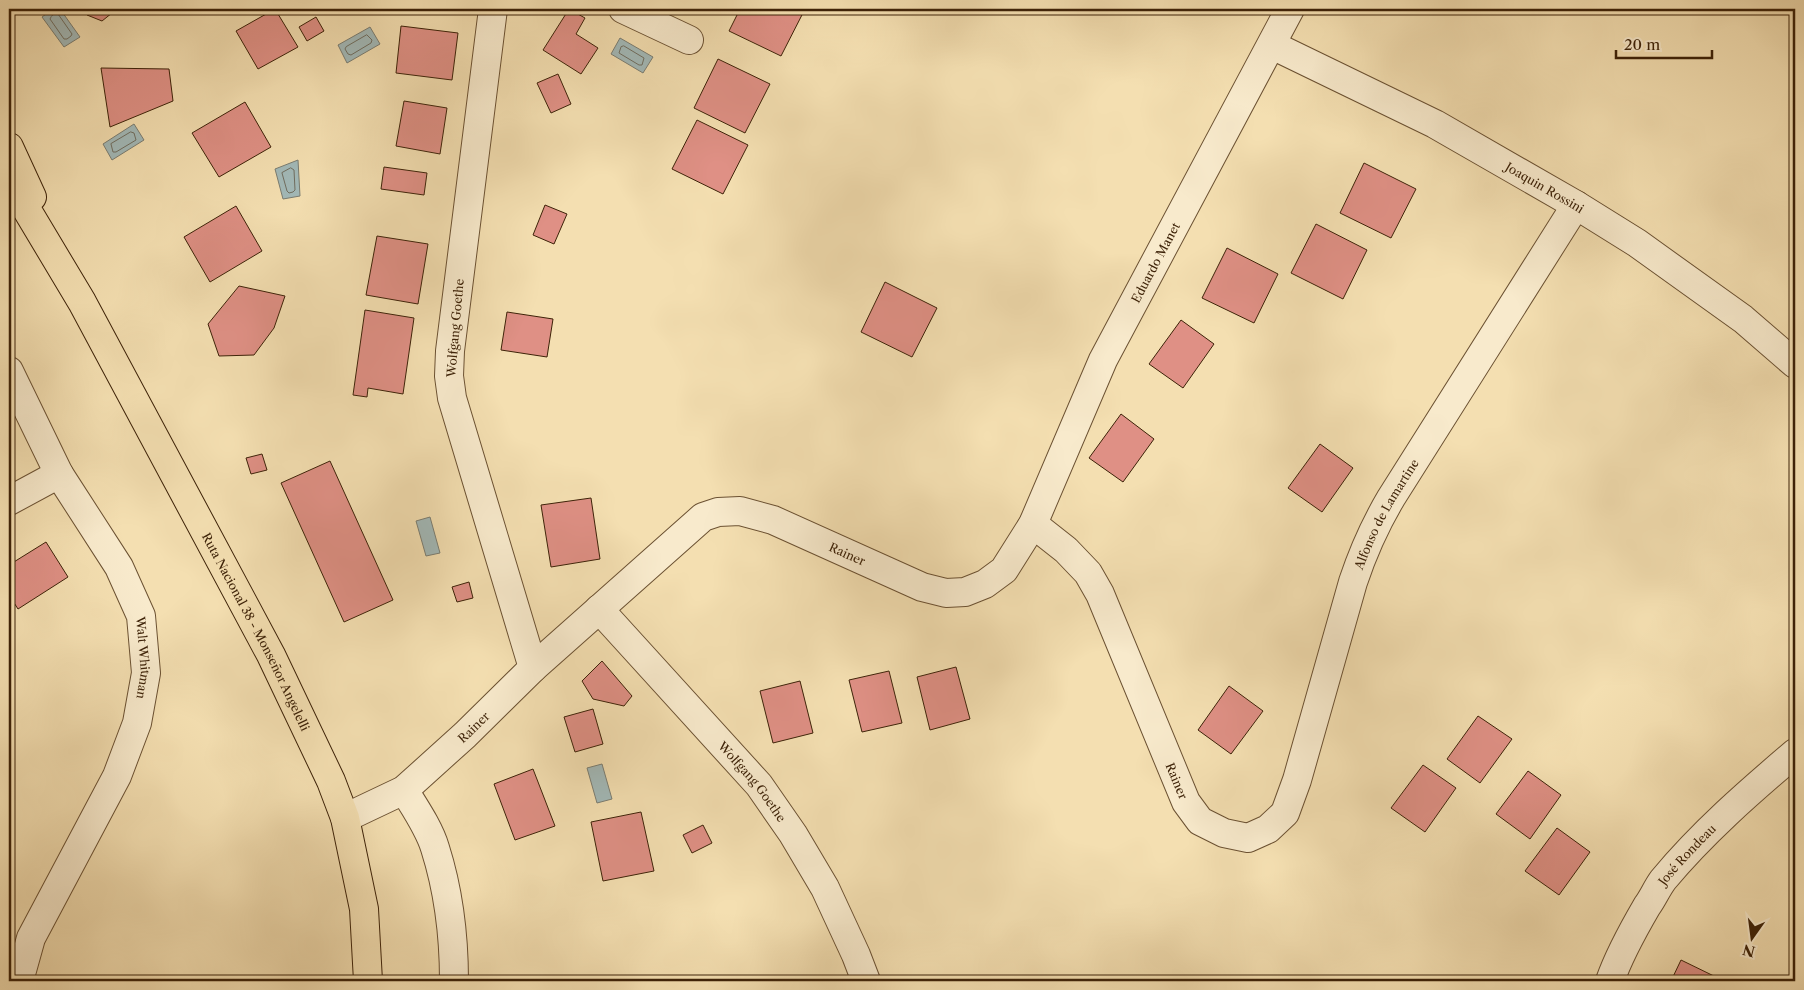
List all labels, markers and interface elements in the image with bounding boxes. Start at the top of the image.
scale bar [1616,28,1713,60]
text: 20 m [1624,35,1660,54]
street label: Joaquin Rossini [1501,158,1587,216]
street label: Eduardo Manet [1128,219,1183,305]
street label: Wolfgang Goethe [443,278,467,379]
street label: Alfonso de Lamartine [1350,456,1422,572]
street label: Ruta Nacional 38 - Monseñor Angelelli [199,530,314,733]
street label: Rainer [827,539,868,568]
street label: Walt Whitman [133,615,154,701]
street label: Rainer [454,708,492,746]
street label: Wolfgang Goethe [715,737,790,825]
street label: Rainer [1163,760,1191,801]
street label: José Rondeau [1653,820,1719,889]
north arrow [1726,912,1776,962]
text: N [1741,940,1757,961]

